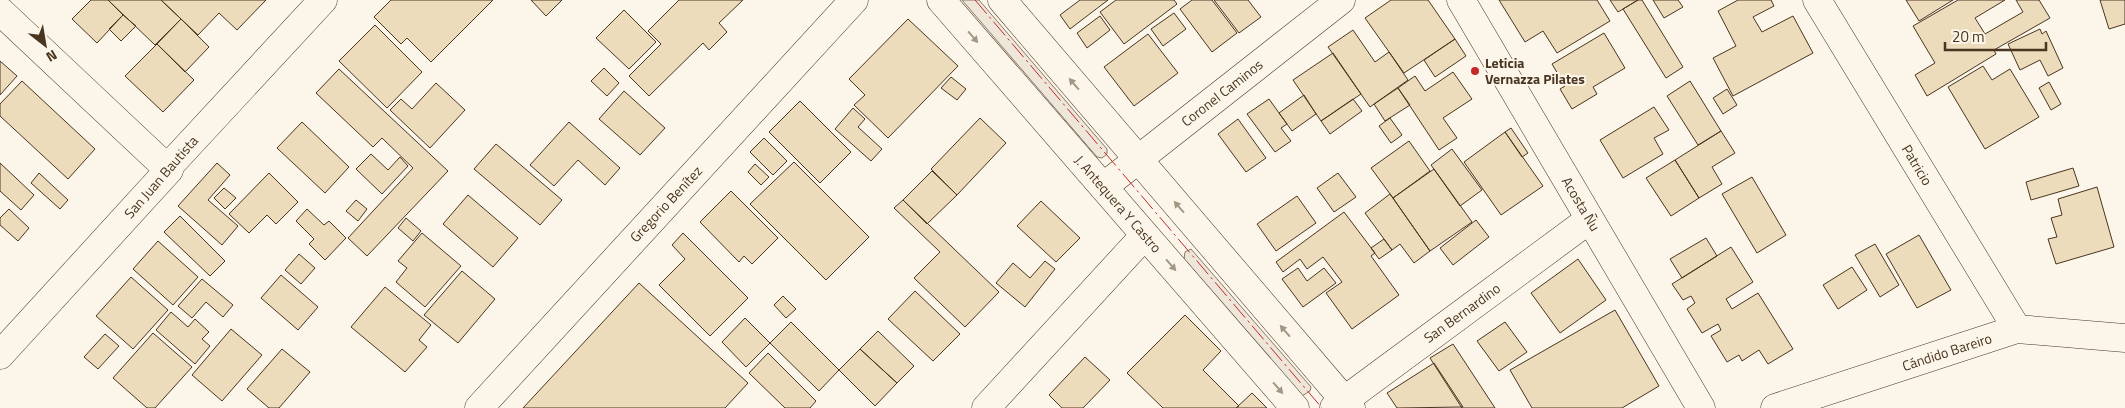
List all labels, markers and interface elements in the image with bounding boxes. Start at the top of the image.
north arrow [20,20,70,70]
scale bar [1945,20,2046,52]
text: 20 m [1952,25,1985,48]
one-way arrow [967,30,979,42]
text: N [42,45,62,68]
place label: Leticia Vernazza Pilates [1485,52,1585,89]
street label: Coronel Caminos [1176,54,1267,131]
marker: Leticia Vernazza Pilates [1469,65,1481,77]
one-way arrow [1068,78,1079,91]
street label: San Juan Bautista [119,131,203,223]
street label: Patricio [1897,140,1938,189]
street label: J. Antequera Y Castro [1070,150,1167,257]
street label: Gregorio Benítez [625,161,707,247]
street label: Acosta Ñu [1557,173,1606,235]
one-way arrow [1174,201,1185,214]
one-way arrow [1166,259,1177,272]
street label: San Bernardino [1419,278,1504,348]
one-way arrow [1280,325,1291,337]
street label: Cándido Bareiro [1899,327,1994,376]
one-way arrow [1272,382,1283,395]

